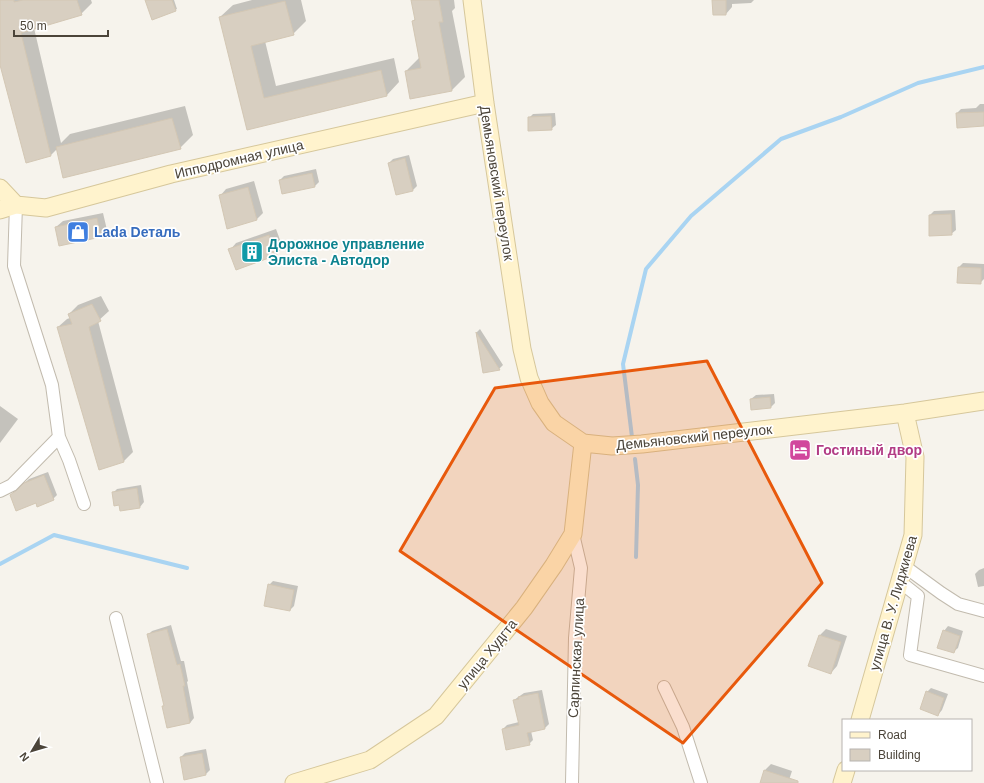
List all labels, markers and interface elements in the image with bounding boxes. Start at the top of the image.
scale bar [14,12,108,38]
text: 50 m [20,19,47,33]
street label: Демьяновский переулок [477,104,517,263]
street label: Ипподромная улица [173,136,305,182]
shop icon: Lada Dеталь [65,219,91,245]
place label: Lada Dеталь [94,224,181,240]
place label: Дорожное управление Элиста - Автодор [268,236,425,268]
building icon: Дорожное управление Элиста - Автодор [239,239,265,265]
street label: Демьяновский переулок [615,421,774,453]
hotel icon: Гостиный двор [787,437,813,463]
place label: Гостиный двор [816,442,922,458]
street label: улица В. У. Лиджиева [866,534,920,672]
street label: Сарпинская улица [565,597,587,718]
street label: улица Худгта [454,616,520,692]
legend [842,719,972,771]
text: Road [878,728,907,742]
north arrow [12,731,52,771]
text: Building [878,748,921,762]
text: N [17,750,31,764]

